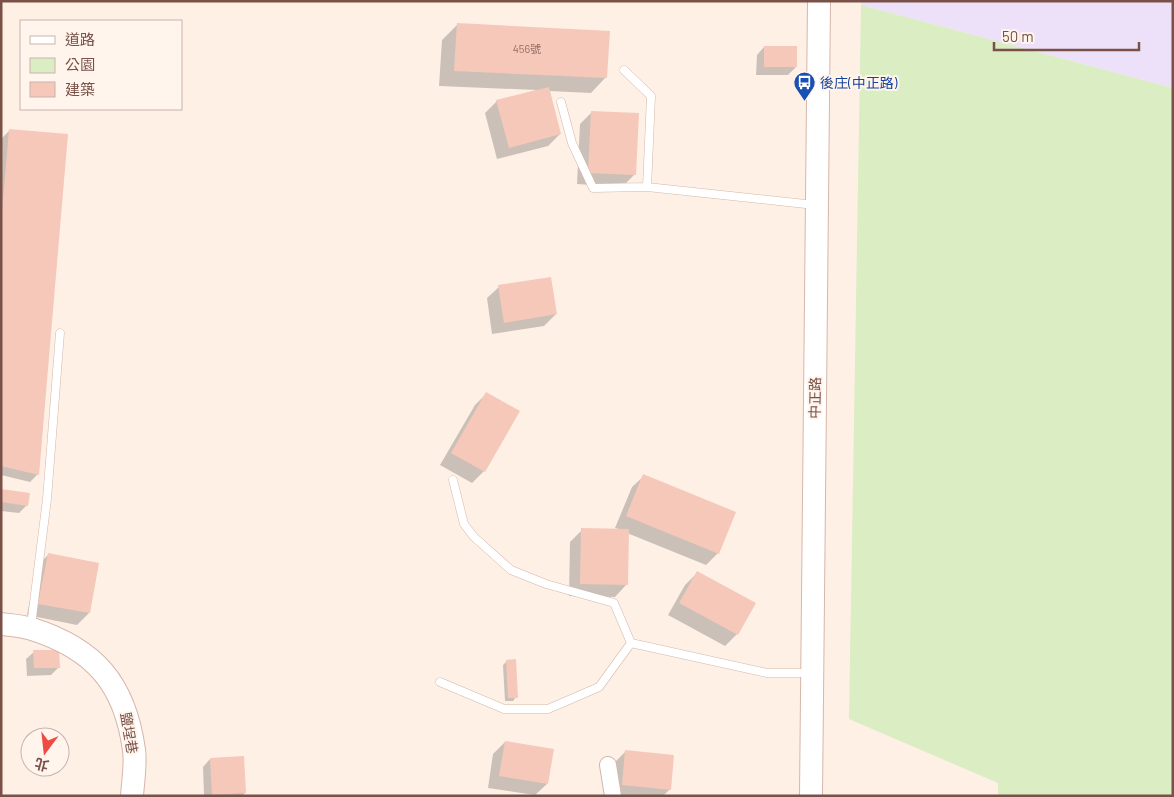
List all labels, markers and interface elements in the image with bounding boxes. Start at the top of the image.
legend [20,20,182,110]
scale bar [994,20,1139,52]
text: 50 m [1002,27,1034,45]
text: 道路 [65,30,95,48]
house number: 456號 [513,42,541,55]
text: 公園 [65,55,95,73]
bus stop icon: 後庄(中正路) [792,71,816,102]
place label: 後庄(中正路) [820,74,898,91]
text: 建築 [65,80,95,98]
street label: 中正路 [806,377,823,419]
street label: 鹽埕巷 [117,711,142,755]
north arrow [20,727,70,777]
text: 北 [33,755,50,775]

